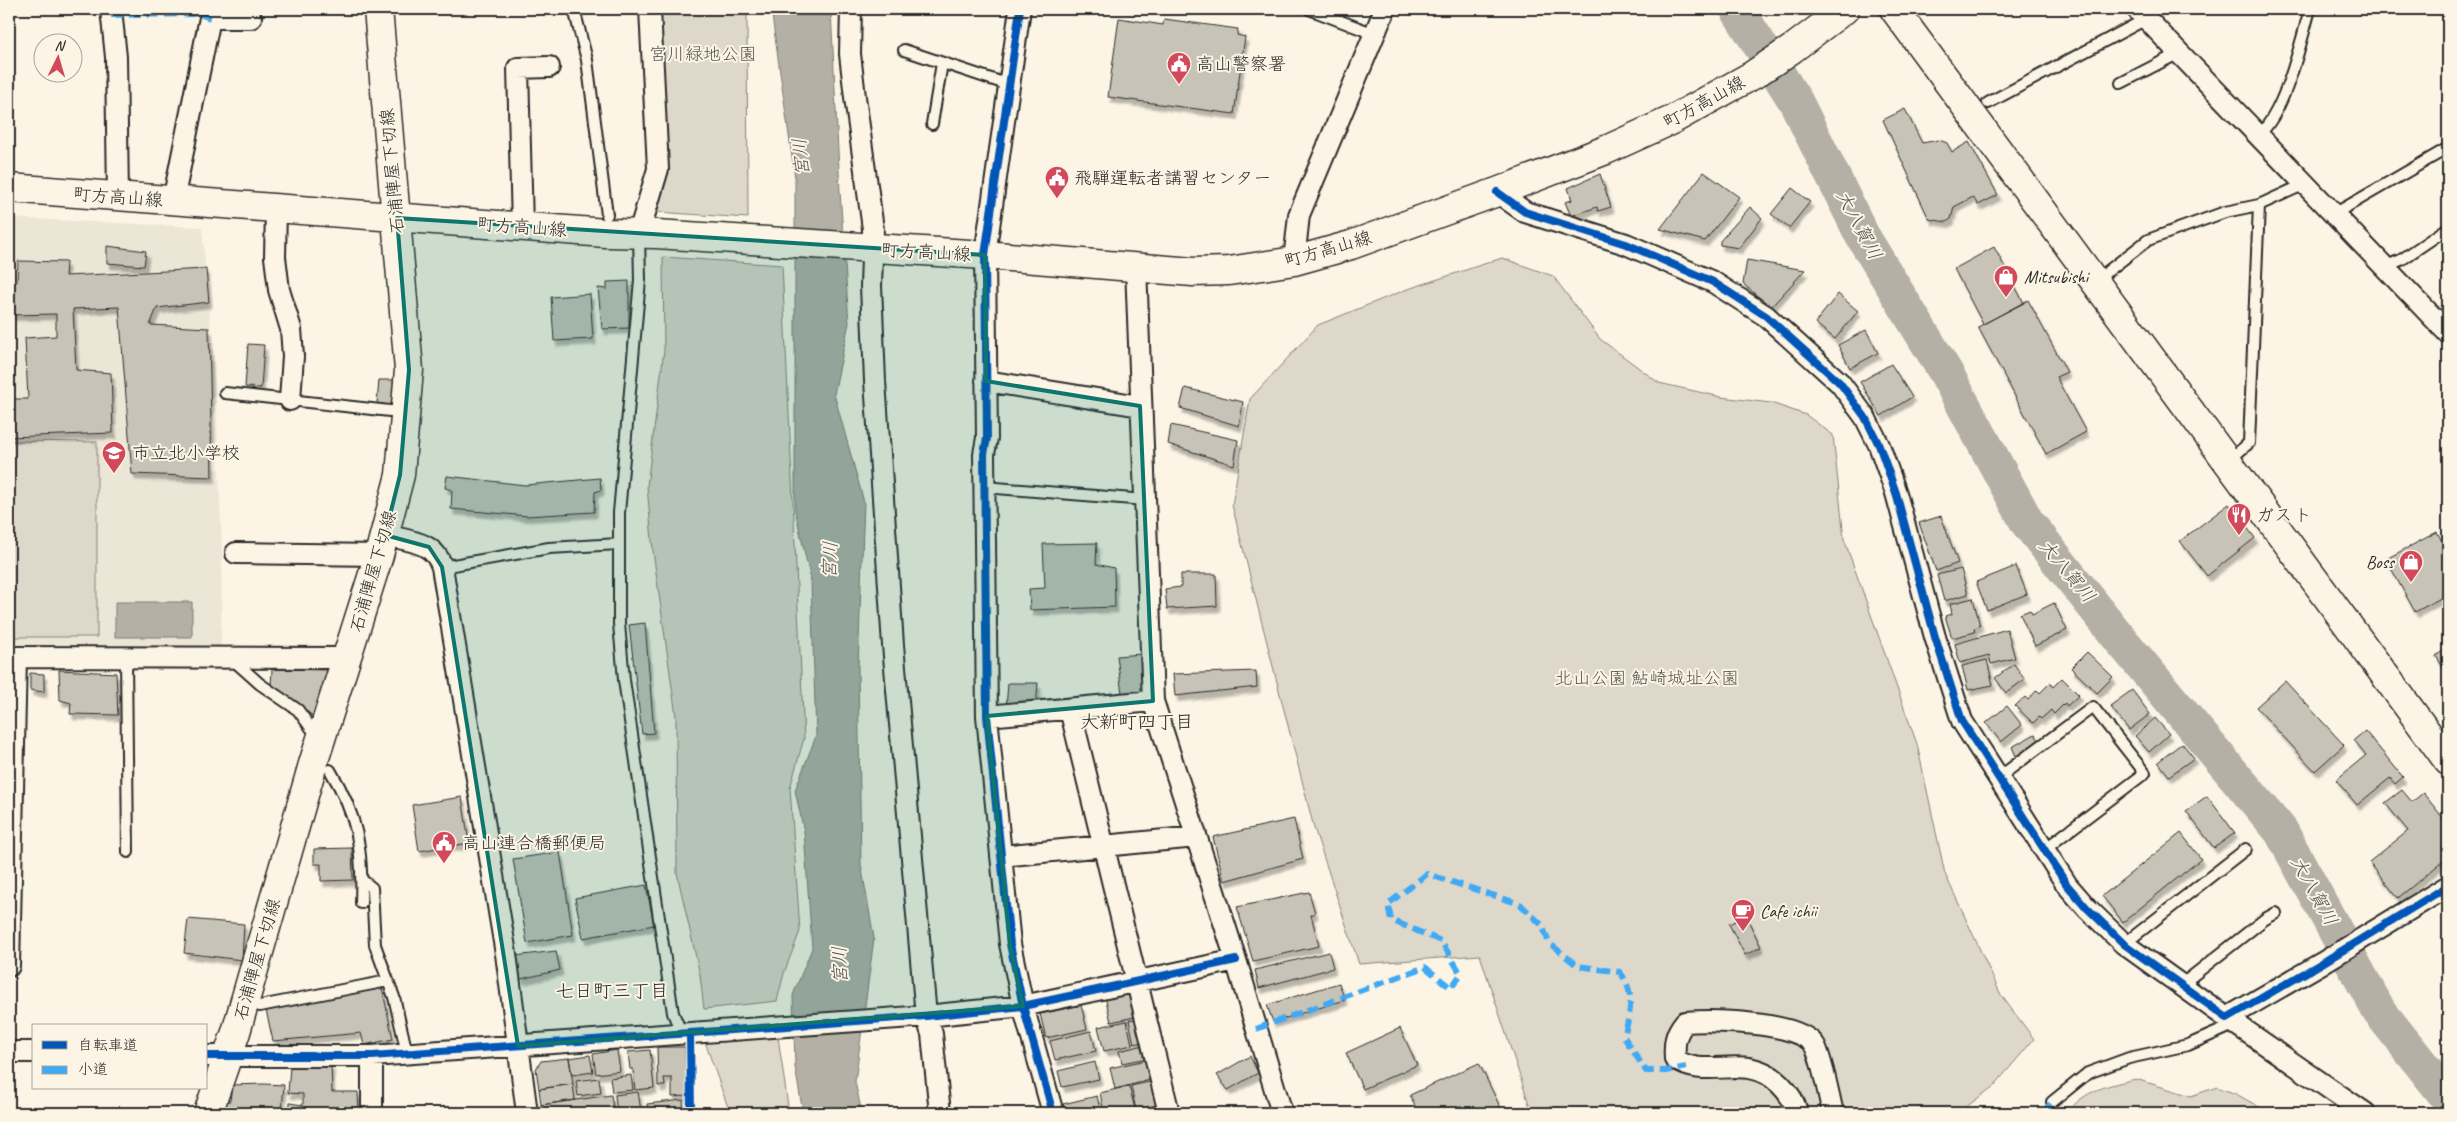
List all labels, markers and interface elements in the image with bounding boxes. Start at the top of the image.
north arrow [32,32,82,82]
text: N [54,37,66,55]
park label: 宮川緑地公園 [649,43,757,65]
public building icon: 高山警察署 [1166,51,1192,85]
place label: 高山警察署 [1196,53,1286,75]
street label: 町方高山線 [1659,71,1749,133]
street label: 石浦陣屋下切線 [376,107,408,235]
water label: 宮川 [787,137,815,177]
public building icon: 飛騨運転者講習センター [1044,165,1070,199]
place label: 飛騨運転者講習センター [1074,167,1271,189]
street label: 町方高山線 [72,183,164,211]
water label: 大八賀川 [1831,186,1887,264]
street label: 町方高山線 [476,213,568,241]
street label: 町方高山線 [1282,226,1374,272]
street label: 町方高山線 [880,239,972,265]
shop icon: Mitsubishi [1993,264,2019,298]
place label: Mitsubishi [2024,266,2091,288]
school or university icon: 市立北小学校 [101,440,127,474]
place label: 市立北小学校 [132,442,240,464]
restaurant icon: ガスト [2226,502,2252,536]
place label: ガスト [2256,504,2312,526]
street label: 石浦陣屋下切線 [345,507,401,635]
water label: 大八賀川 [2033,534,2101,608]
water label: 宮川 [817,541,843,579]
shop icon: Boss [2398,549,2424,583]
place label: Boss [2366,551,2396,573]
park label: 北山公園 鮎崎城址公園 [1555,667,1739,689]
district label: 大新町四丁目 [1080,710,1194,734]
public building icon: 高山連合橋郵便局 [431,830,457,864]
place label: 高山連合橋郵便局 [462,832,606,854]
water label: 大八賀川 [2285,852,2343,930]
street label: 石浦陣屋下切線 [229,895,285,1023]
cafe icon: Cafe ichii [1730,898,1756,932]
place label: Cafe ichii [1760,900,1819,922]
water label: 宮川 [827,946,853,984]
district label: 七日町三丁目 [555,979,669,1003]
legend [32,1024,208,1090]
text: 自転車道 [78,1036,138,1055]
text: 小道 [78,1060,108,1079]

